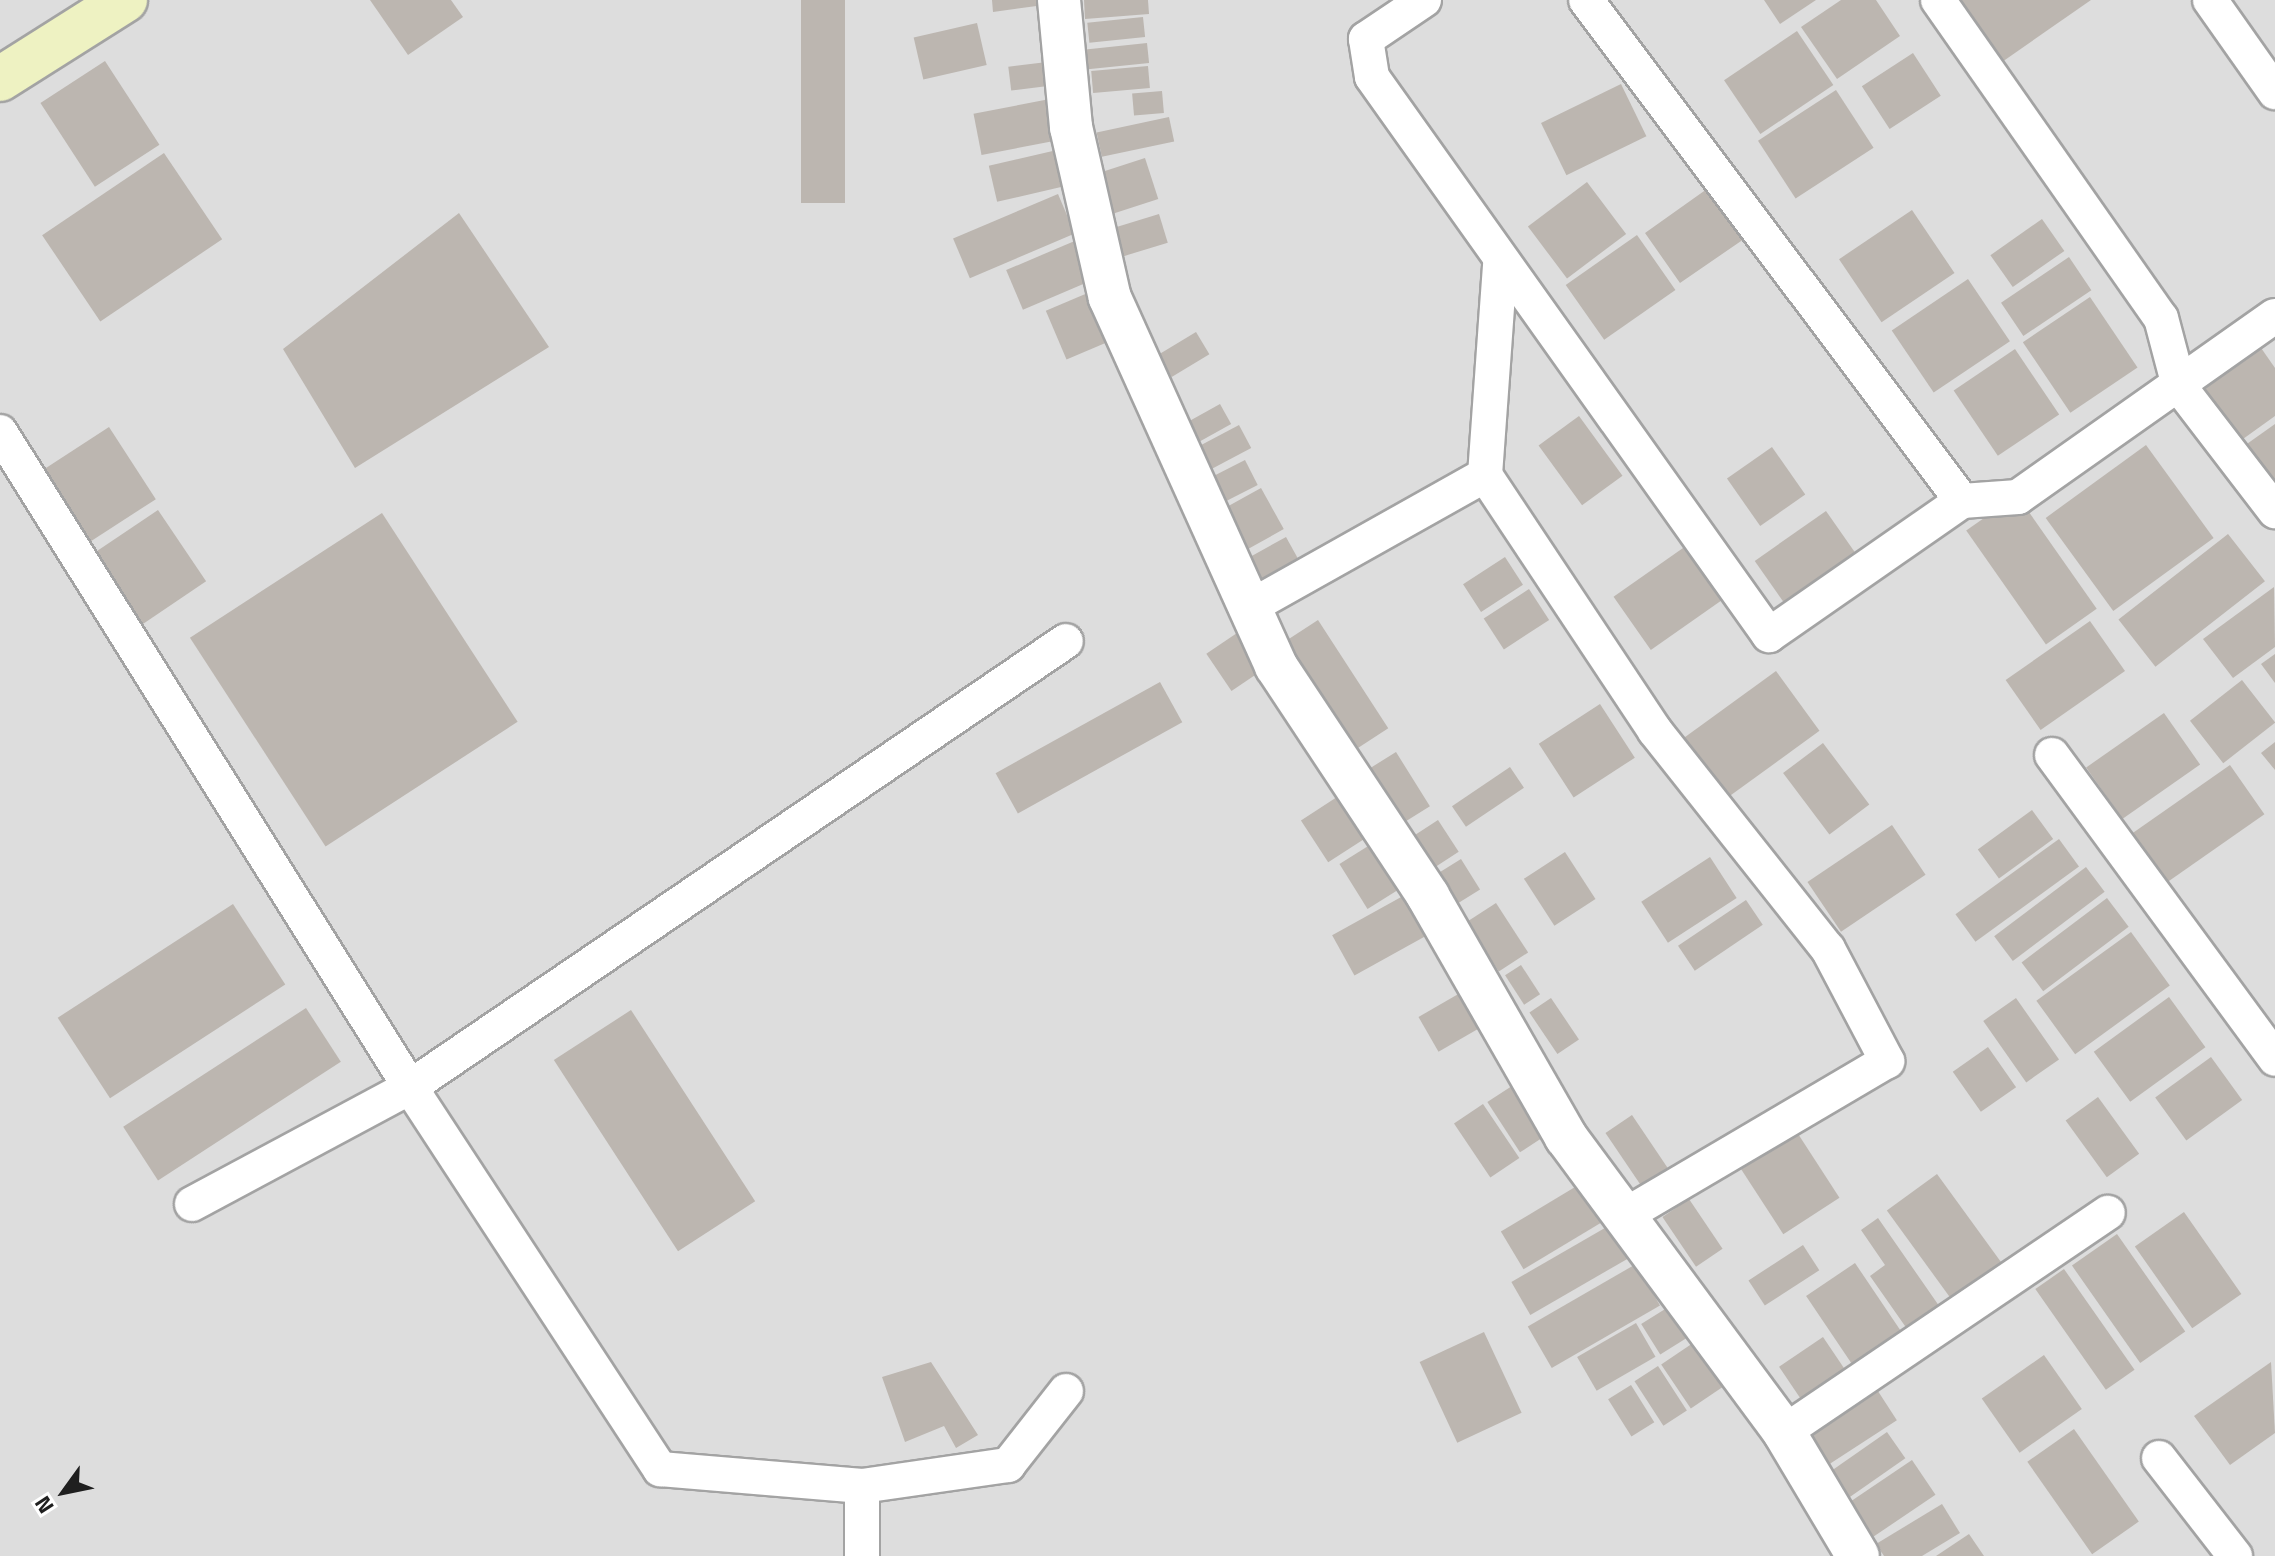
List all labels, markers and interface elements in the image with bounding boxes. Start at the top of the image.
north arrow [24,1452,104,1532]
text: N [25,1489,62,1521]

